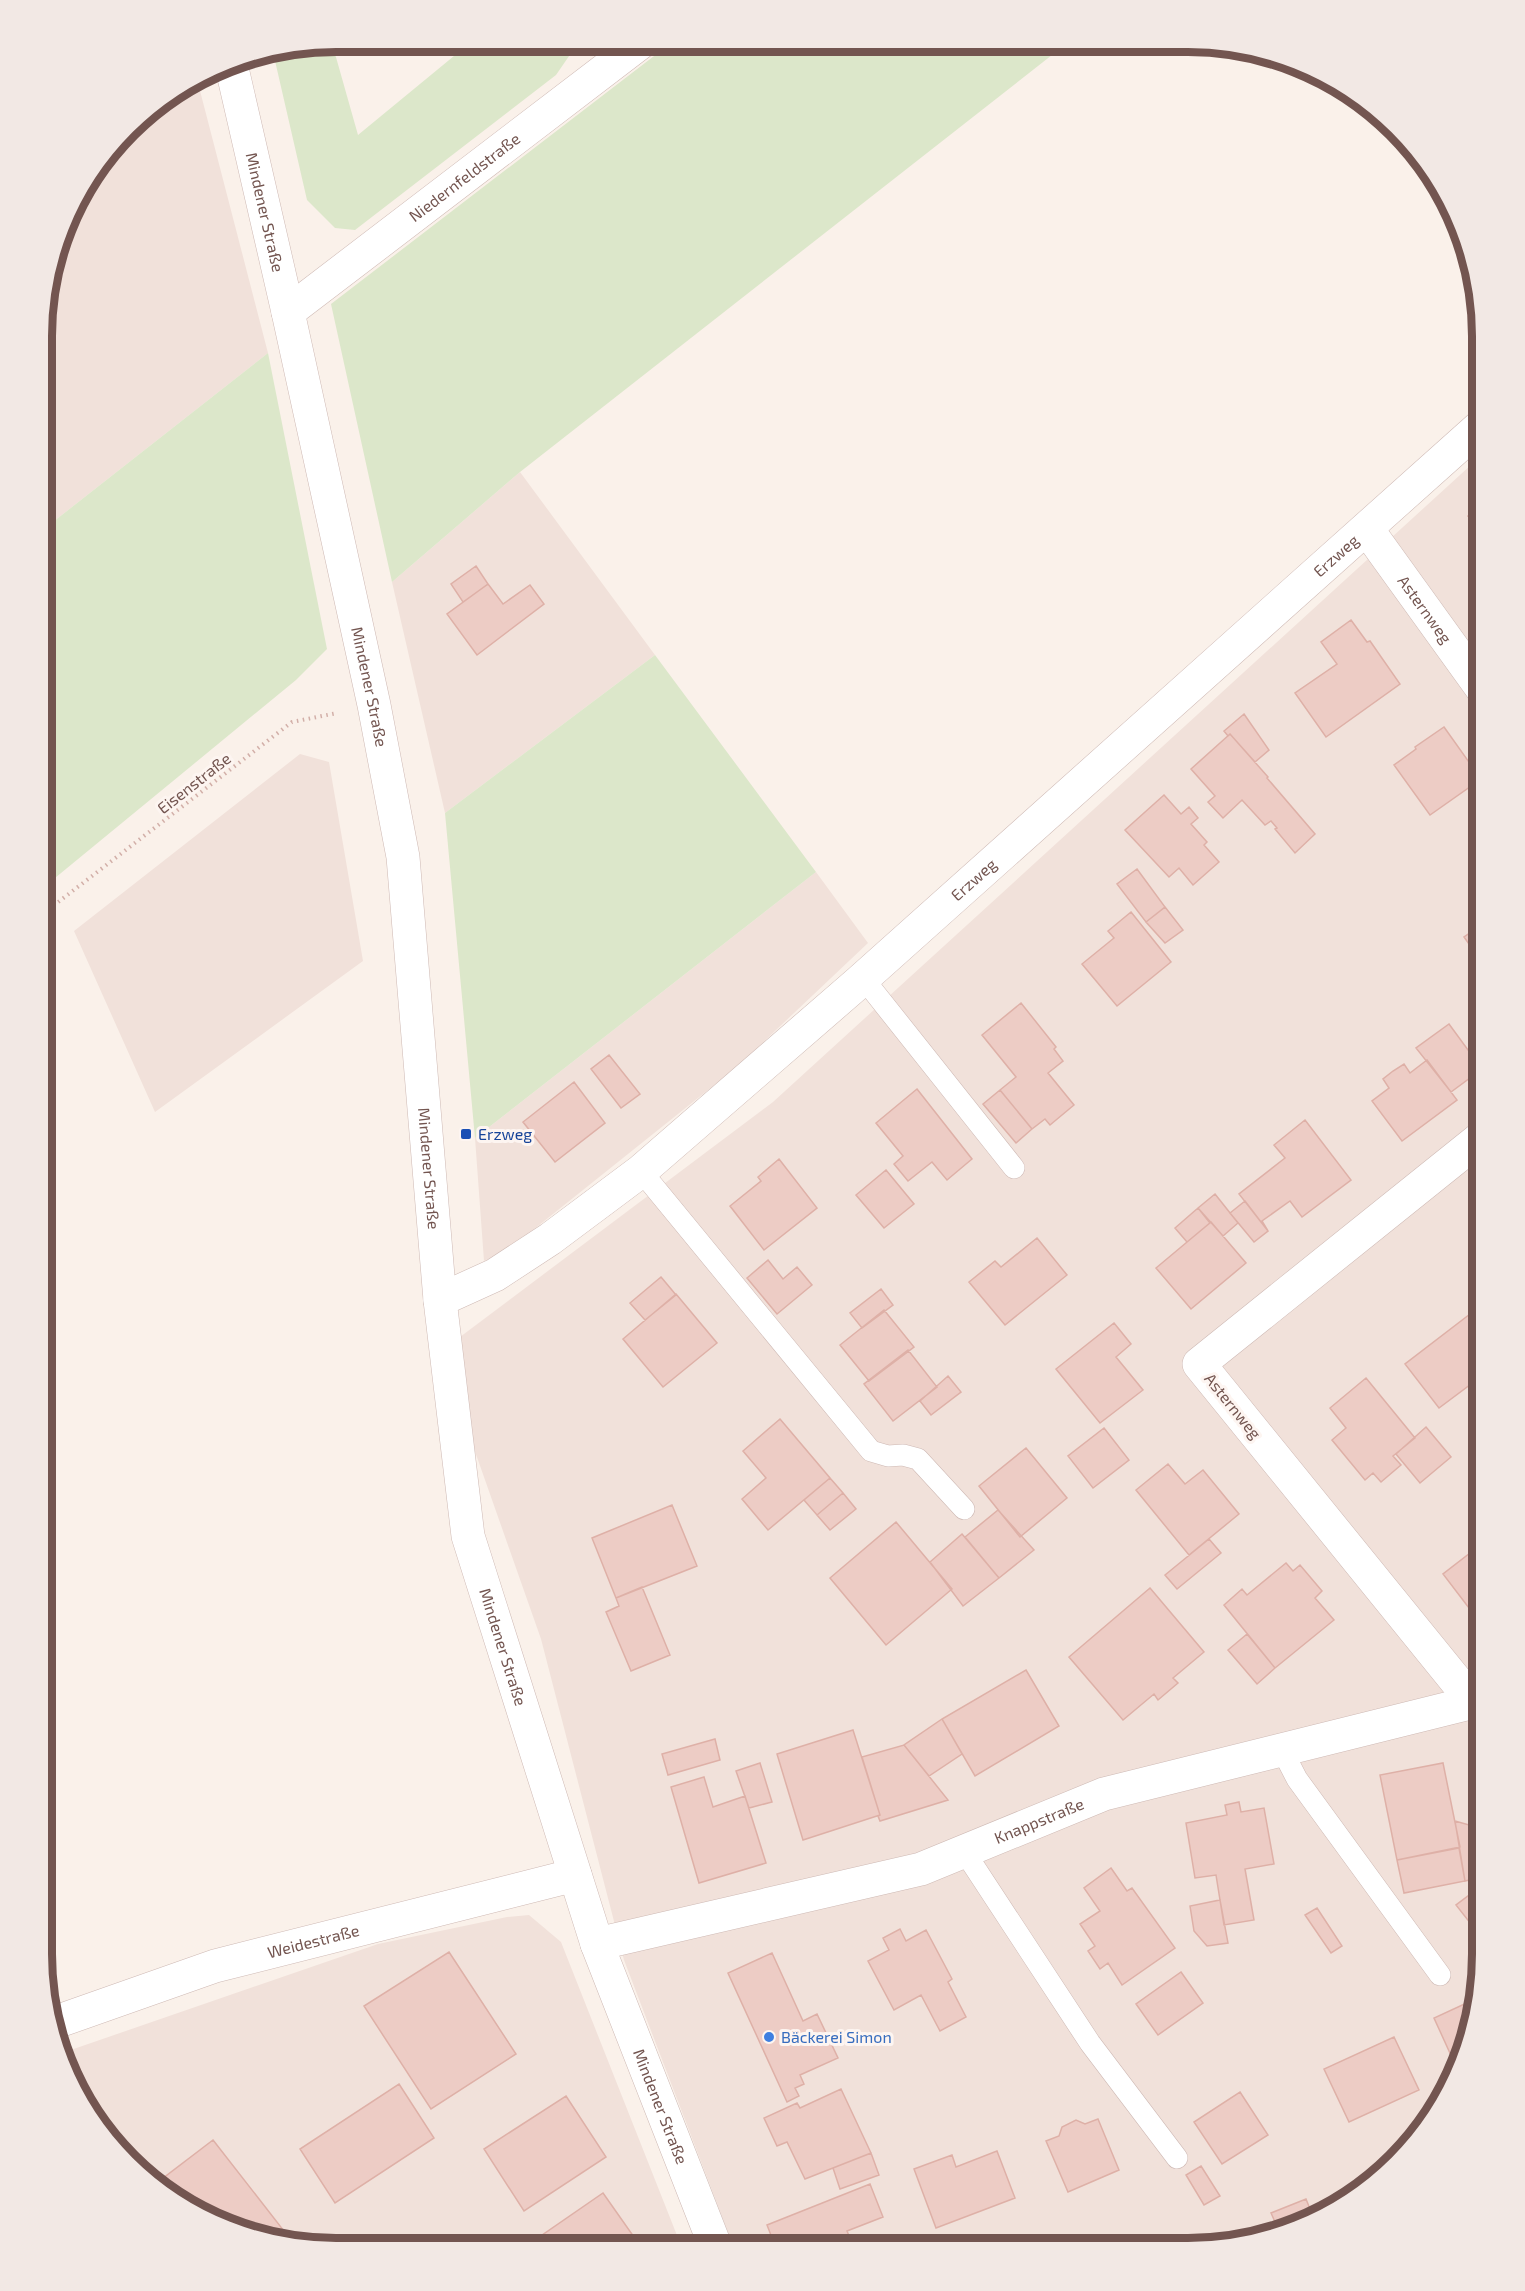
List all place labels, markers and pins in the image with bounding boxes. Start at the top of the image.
place label: Erzweg [478,1124,532,1143]
marker: Erzweg [459,1127,473,1141]
place label: Bäckerei Simon [781,2027,892,2046]
marker: Bäckerei Simon [762,2030,776,2044]

